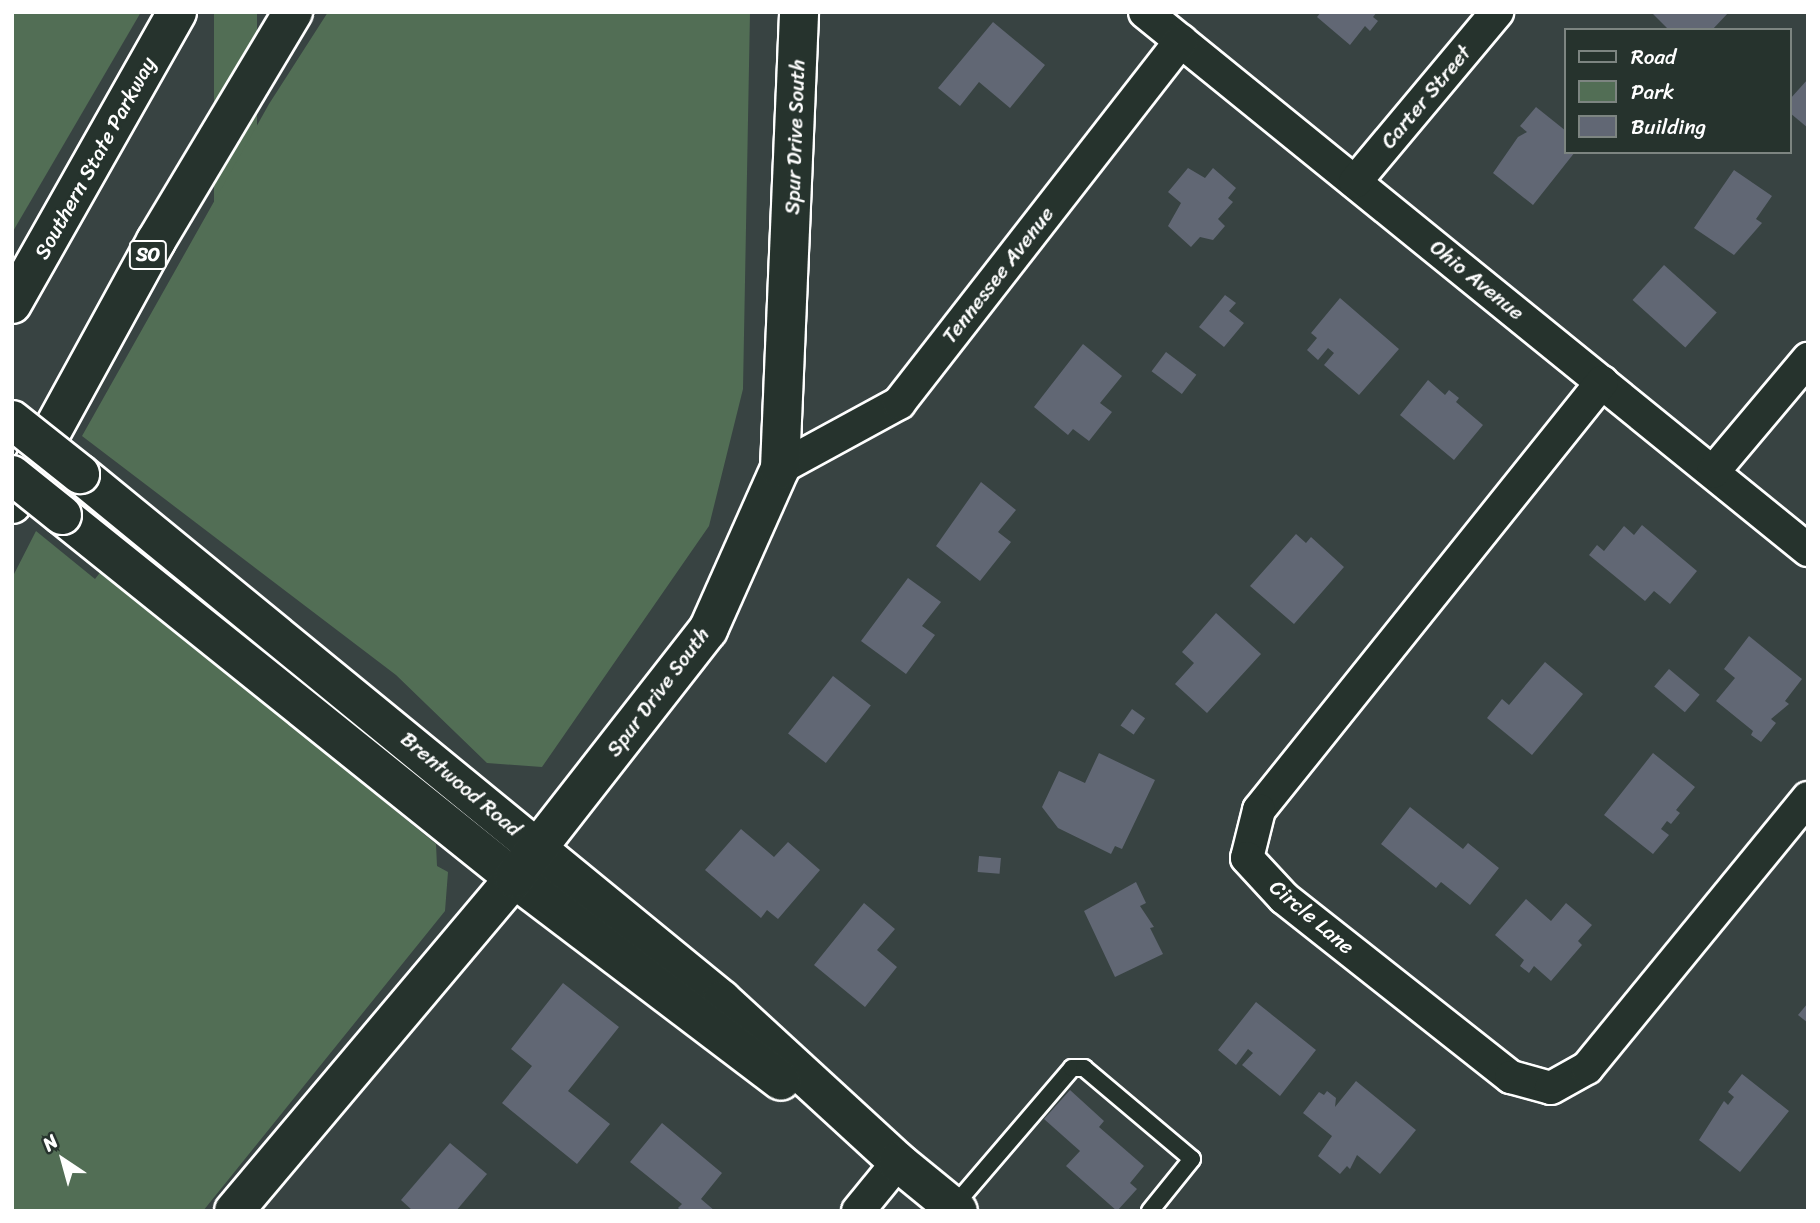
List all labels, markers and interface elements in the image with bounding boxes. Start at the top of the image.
legend [1564,28,1792,154]
text: Road [1631,38,1676,76]
street label: Carter Street [1375,40,1477,154]
street label: Southern State Parkway [29,52,161,264]
street label: Spur Drive South [780,58,810,216]
text: Park [1631,73,1674,111]
text: Building [1631,108,1706,146]
street label: Tennessee Avenue [937,202,1059,348]
street label: Ohio Avenue [1425,234,1529,326]
road number: SO [129,240,167,270]
street label: Spur Drive South [600,621,716,763]
street label: Brentwood Road [396,726,526,842]
street label: Circle Lane [1265,874,1359,960]
north arrow [28,1125,98,1195]
text: N [35,1125,65,1160]

